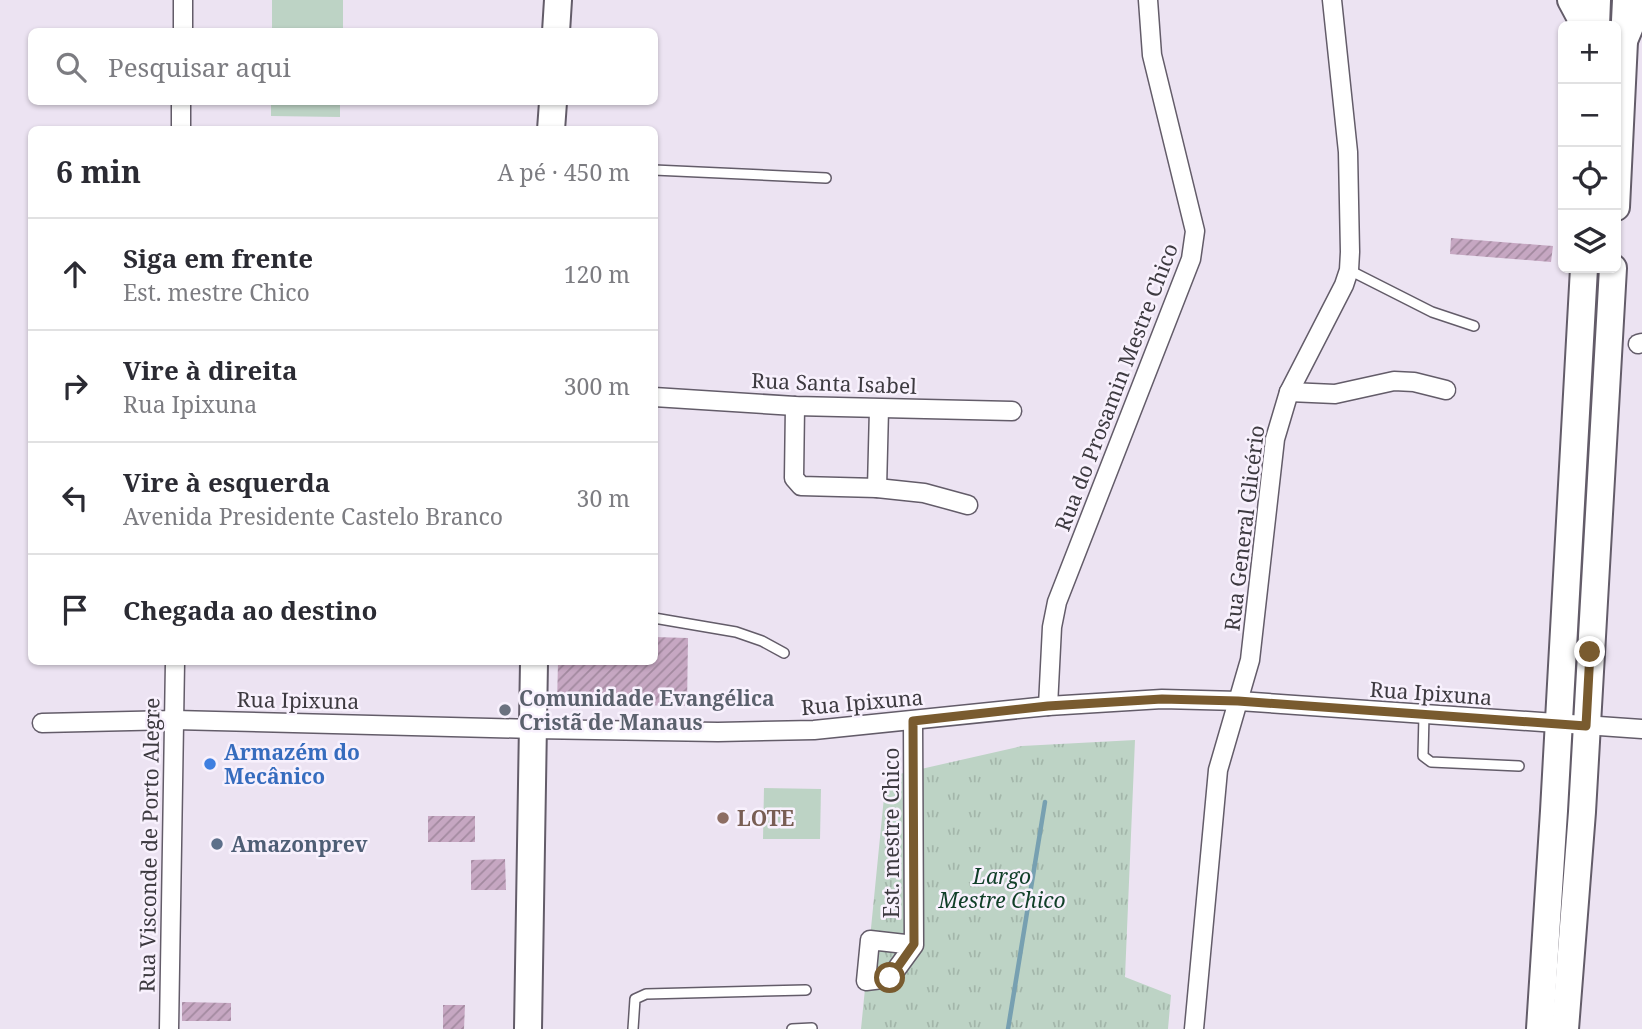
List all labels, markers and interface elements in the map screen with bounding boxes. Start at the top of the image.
map controls [1558,21,1621,273]
button: + [1558,21,1621,84]
search box [28,28,658,105]
icon: search [52,48,90,86]
text: Pesquisar aqui [108,49,291,85]
button: − [1558,84,1621,147]
button: locate [1558,147,1621,210]
text: 6 min [56,151,141,192]
text: A pé · 450 m [497,156,630,188]
button: layers [1558,210,1621,273]
street label: Rua do Prosamin Mestre Chico [1048,239,1184,535]
text: Siga em frente [123,240,313,276]
icon: ahead [56,255,94,293]
text: 120 m [564,258,630,290]
text: Est. mestre Chico [123,276,310,308]
text: Vire à direita [123,352,298,388]
street label: Rua Santa Isabel [751,366,918,400]
icon: right [56,367,94,405]
text: 300 m [564,370,630,402]
text: Rua Ipixuna [123,388,257,420]
street label: Rua General Glicério [1217,423,1271,633]
text: Vire à esquerda [123,464,330,500]
icon: left [56,479,94,517]
text: 30 m [577,482,630,514]
text: Avenida Presidente Castelo Branco [123,500,503,532]
icon: arrive [56,591,94,629]
text: Chegada ao destino [123,592,378,628]
route end [1574,636,1605,667]
street label: Rua Ipixuna [1369,675,1493,711]
street label: Rua Ipixuna [800,683,924,721]
place label: Comunidade Evangélica Cristã de Manaus [519,684,775,736]
street label: Rua Ipixuna [236,685,360,715]
street label: Rua Visconde de Porto Alegre [132,697,166,993]
marker: Comunidade Evangélica Cristã de Manaus [497,702,513,718]
place label: Armazém do Mecânico [224,738,360,790]
street label: Est. mestre Chico [877,748,905,918]
marker: Armazém do Mecânico [202,756,218,772]
place label: LOTE [737,804,795,832]
marker: LOTE [715,810,731,826]
place label: Amazonprev [231,830,368,858]
marker: Amazonprev [209,836,225,852]
park label: Largo Mestre Chico [937,862,1066,914]
route start [874,962,905,993]

